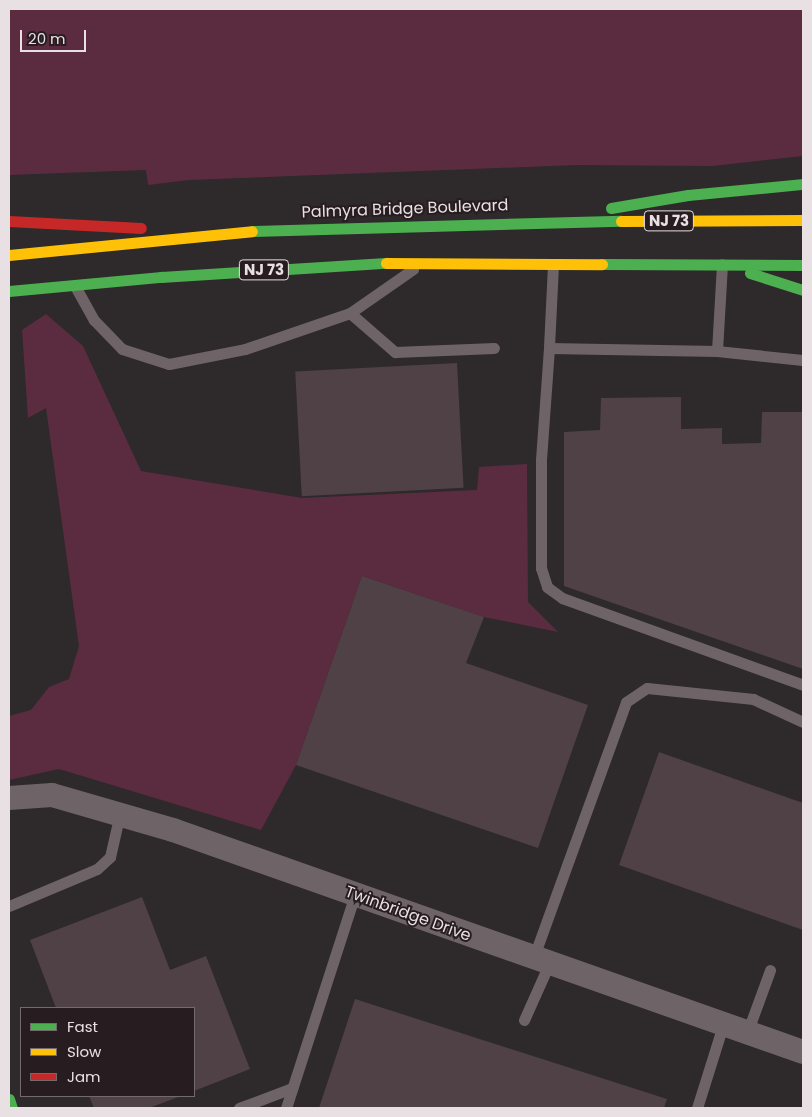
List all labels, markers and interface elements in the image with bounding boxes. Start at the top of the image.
scale bar [22,20,89,52]
text: 20 m [28,28,66,49]
street label: Palmyra Bridge Boulevard [301,196,509,222]
road number: NJ 73 [643,208,695,234]
road number: NJ 73 [238,258,290,282]
street label: Twinbridge Drive [342,882,474,946]
legend [20,1007,195,1097]
text: Fast [67,1016,98,1037]
text: Slow [67,1041,101,1062]
text: Jam [67,1066,101,1087]

